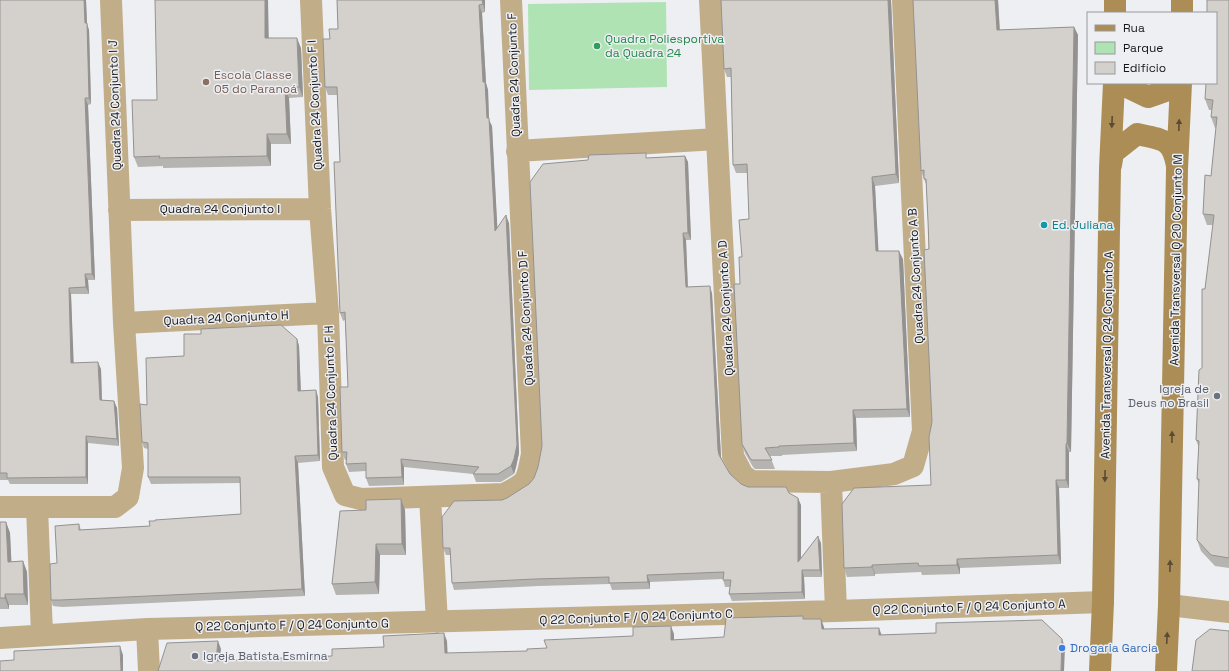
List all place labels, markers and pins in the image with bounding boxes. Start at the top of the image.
place label: Quadra Poliesportiva da Quadra 24 [605,31,724,61]
marker: Quadra Poliesportiva da Quadra 24 [592,41,602,51]
place label: Escola Classe 05 do Paranoá [214,67,297,97]
marker: Escola Classe 05 do Paranoá [201,77,211,87]
place label: Ed. Juliana [1052,217,1114,233]
marker: Ed. Juliana [1039,220,1049,230]
place label: Igreja de Deus no Brasil [1128,381,1209,411]
marker: Igreja de Deus no Brasil [1212,391,1222,401]
place label: Drogaria Garcia [1070,640,1158,656]
marker: Drogaria Garcia [1057,643,1067,653]
place label: Igreja Batista Esmirna [203,648,328,664]
marker: Igreja Batista Esmirna [190,651,200,661]

